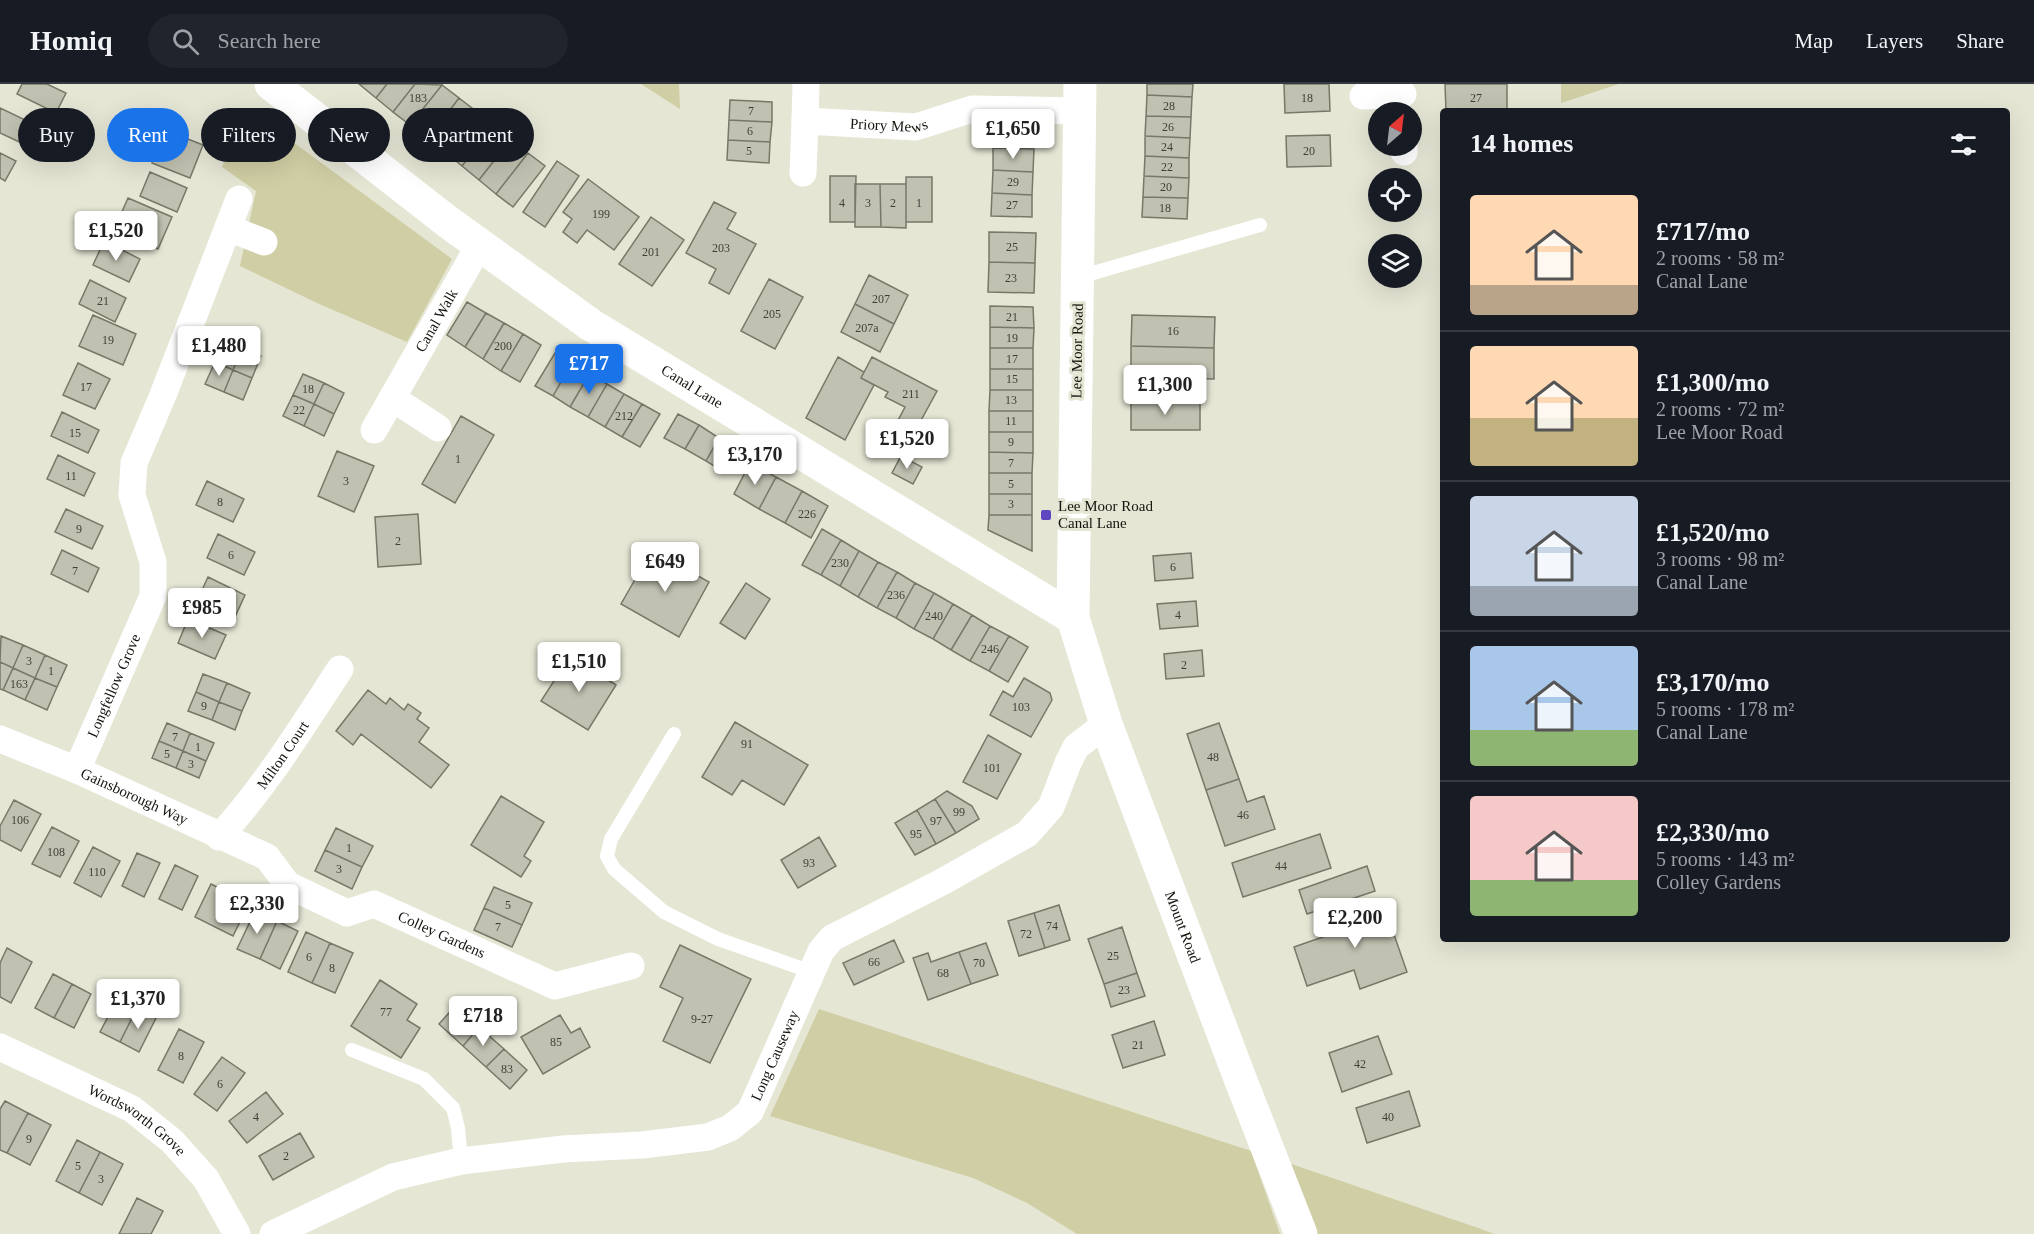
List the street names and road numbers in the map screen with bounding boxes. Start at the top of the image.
street label: Priory Mews [849,115,930,136]
street label: Canal Walk [412,286,461,355]
street label: Lee Moor Road [1068,303,1086,399]
street label: Canal Lane [659,362,726,411]
street label: Longfellow Grove [84,631,144,740]
street label: Milton Court [254,717,312,792]
street label: Gainsborough Way [78,765,191,828]
street label: Mount Road [1162,889,1204,965]
street label: Colley Gardens [396,908,488,961]
street label: Long Causeway [748,1007,802,1103]
street label: Wordsworth Grove [86,1082,189,1159]

